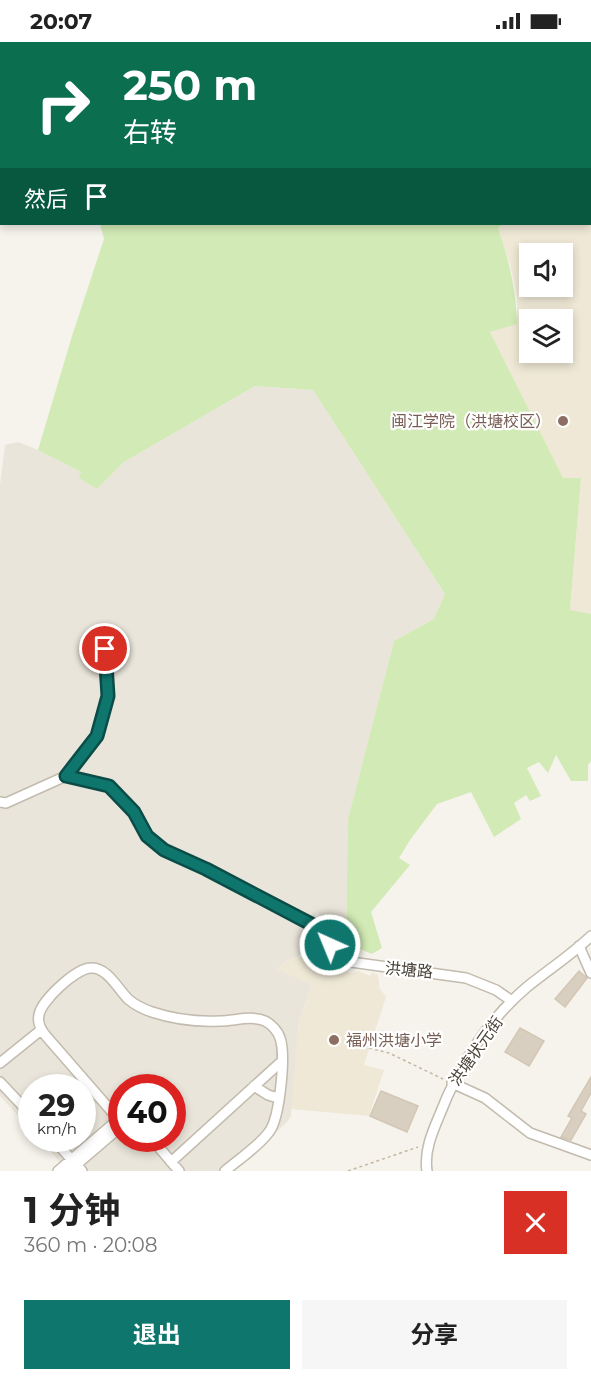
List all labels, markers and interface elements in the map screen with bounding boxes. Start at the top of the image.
text: 20:07 [30,8,92,35]
text: 250 m [123,59,257,111]
icon: right [24,66,102,144]
text: 右转 [123,116,177,149]
icon: arrive [80,180,113,213]
text: 然后 [24,186,68,213]
map controls [519,243,573,363]
button: sound [519,243,573,297]
button: layers [519,309,573,363]
place label: 闽江学院（洪塘校区） [391,412,551,431]
marker: 闽江学院（洪塘校区） [556,414,570,428]
pin [79,623,130,674]
icon: arrive [88,632,121,665]
position arrow [298,913,362,977]
street label: 洪塘路 [384,958,434,982]
street label: 洪塘状元街 [445,1013,507,1089]
place label: 福州洪塘小学 [346,1031,442,1050]
marker: 福州洪塘小学 [327,1033,341,1047]
speed limit sign: 40 [108,1074,186,1152]
text: 29 [39,1087,75,1124]
text: km/h [37,1119,77,1138]
text: 1 分钟 [24,1188,120,1232]
button: close [504,1191,567,1254]
text: 360 m · 20:08 [24,1233,157,1257]
button: 退出 [24,1300,290,1369]
button: 分享 [302,1300,567,1369]

